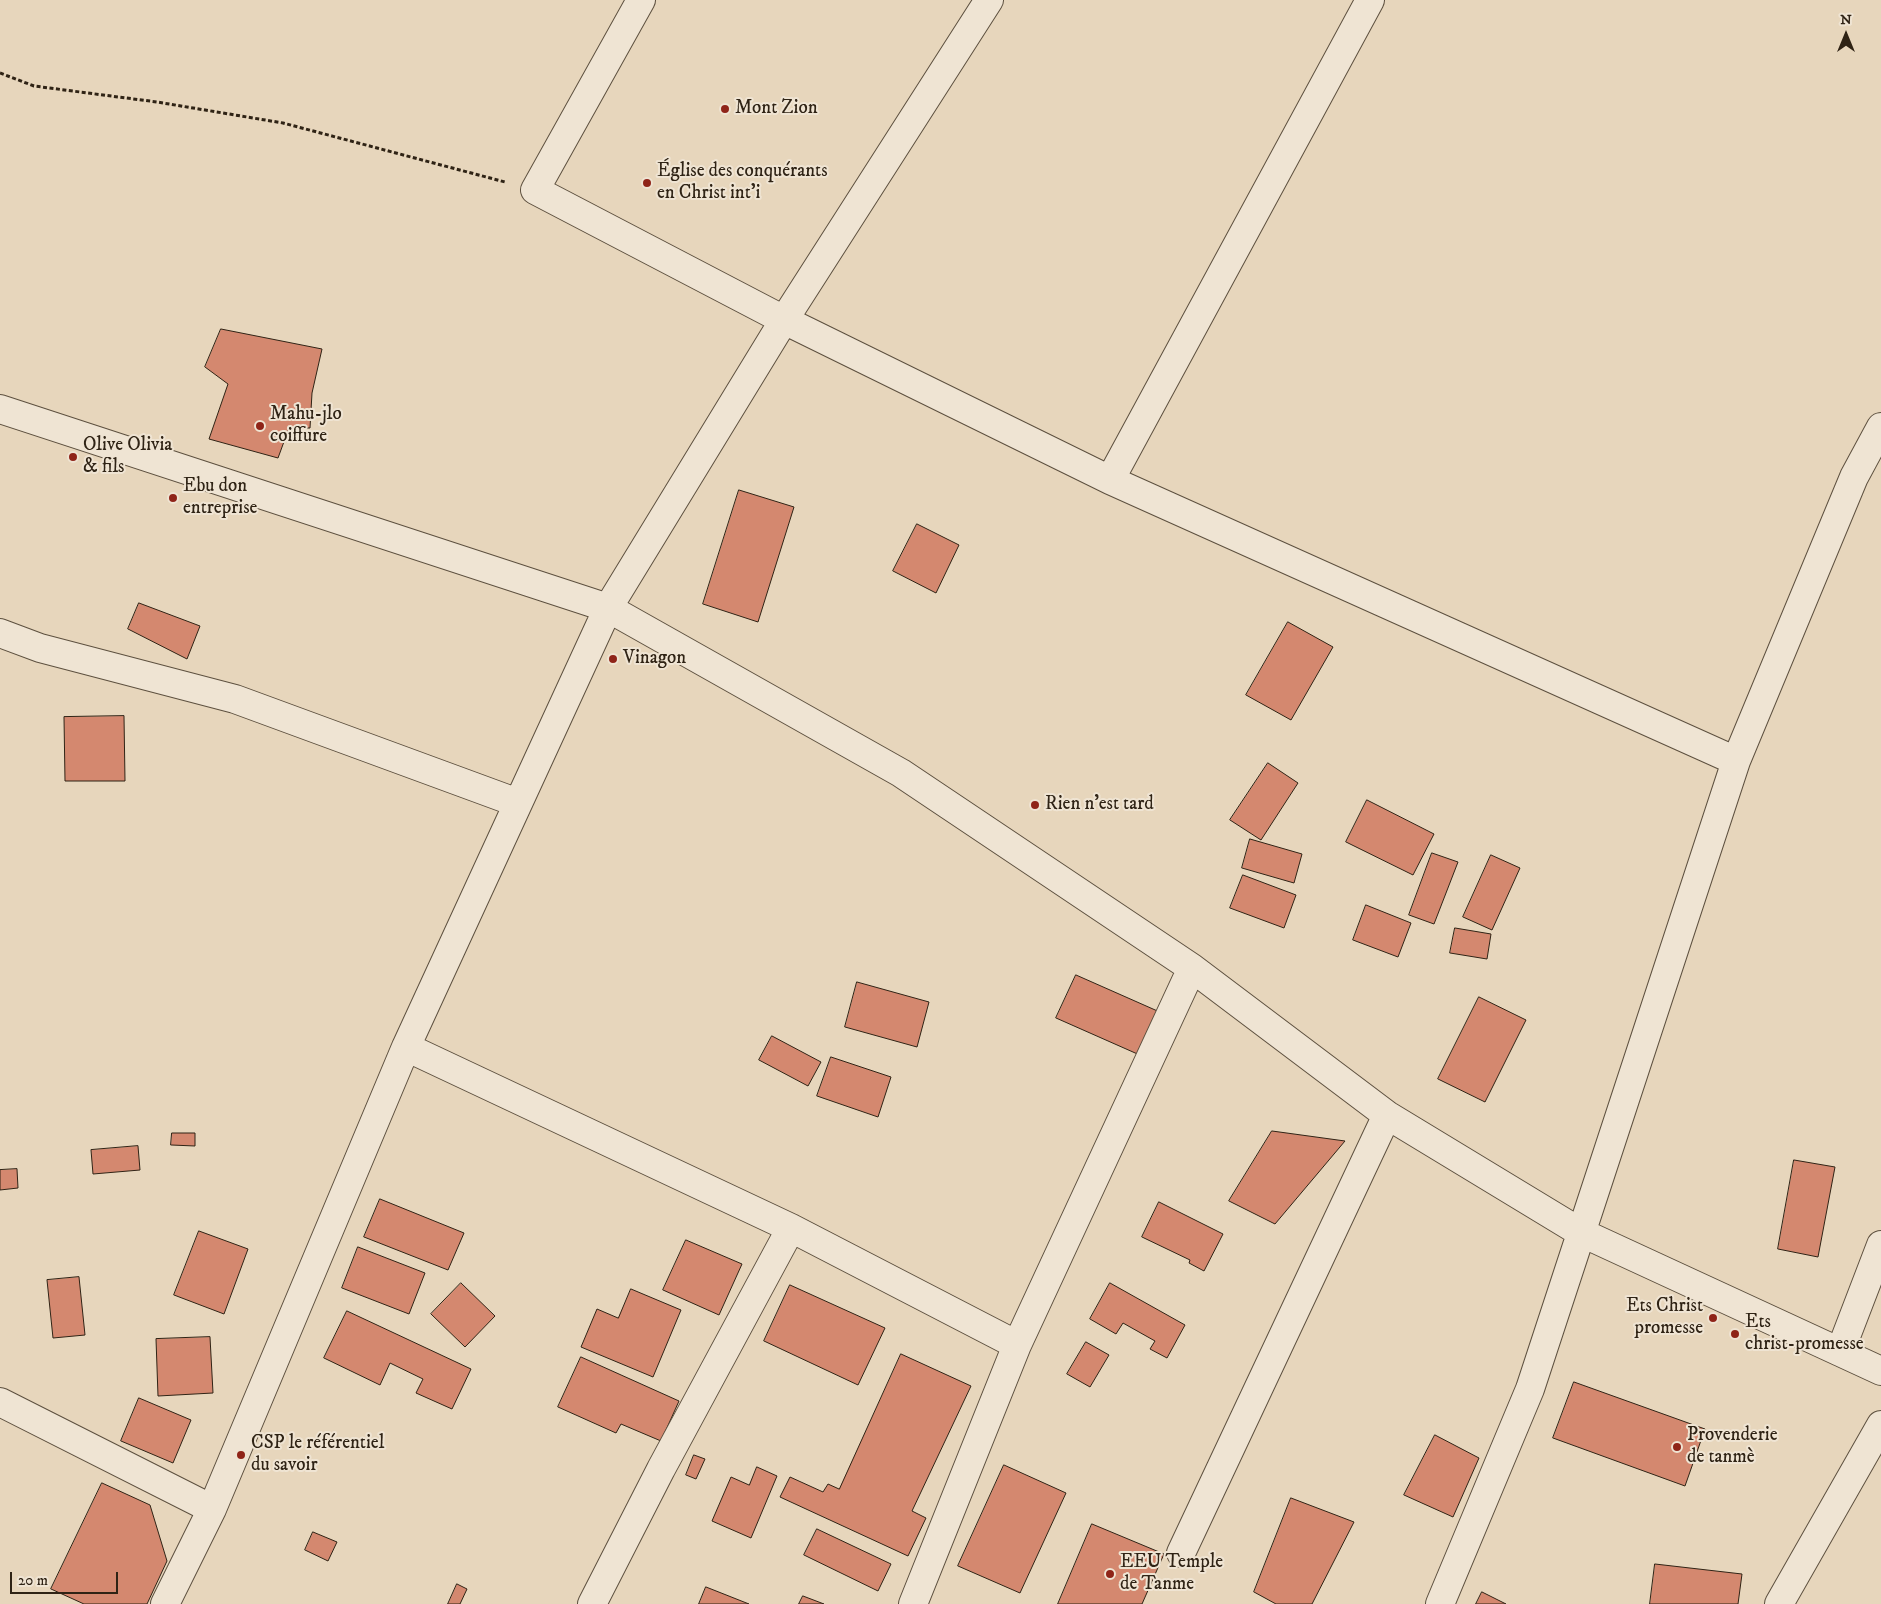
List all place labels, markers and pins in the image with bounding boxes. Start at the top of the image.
place label: Mont Zion [735,98,818,120]
marker: Mont Zion [719,103,731,115]
place label: Église des conquérants en Christ int'i [657,161,827,205]
marker: Église des conquérants en Christ int'i [641,177,653,189]
place label: Mahu-jlo coiffure [270,404,342,448]
marker: Mahu-jlo coiffure [254,420,266,432]
place label: Olive Olivia & fils [83,435,172,479]
marker: Olive Olivia & fils [67,451,79,463]
place label: Ebu don entreprise [183,476,257,520]
marker: Ebu don entreprise [167,492,179,504]
place label: Vinagon [623,648,686,670]
marker: Vinagon [607,653,619,665]
place label: Rien n'est tard [1045,794,1154,816]
marker: Rien n'est tard [1029,799,1041,811]
place label: Ets Christ promesse [1626,1296,1703,1340]
marker: Ets Christ promesse [1707,1312,1719,1324]
place label: Ets christ-promesse [1745,1312,1864,1356]
marker: Ets christ-promesse [1729,1328,1741,1340]
place label: Provenderie de tanmè [1687,1425,1778,1469]
place label: CSP le référentiel du savoir [251,1433,384,1477]
marker: Provenderie de tanmè [1671,1441,1683,1453]
marker: CSP le référentiel du savoir [235,1449,247,1461]
place label: EEU Temple de Tanme [1120,1552,1223,1596]
marker: EEU Temple de Tanme [1104,1568,1116,1580]

